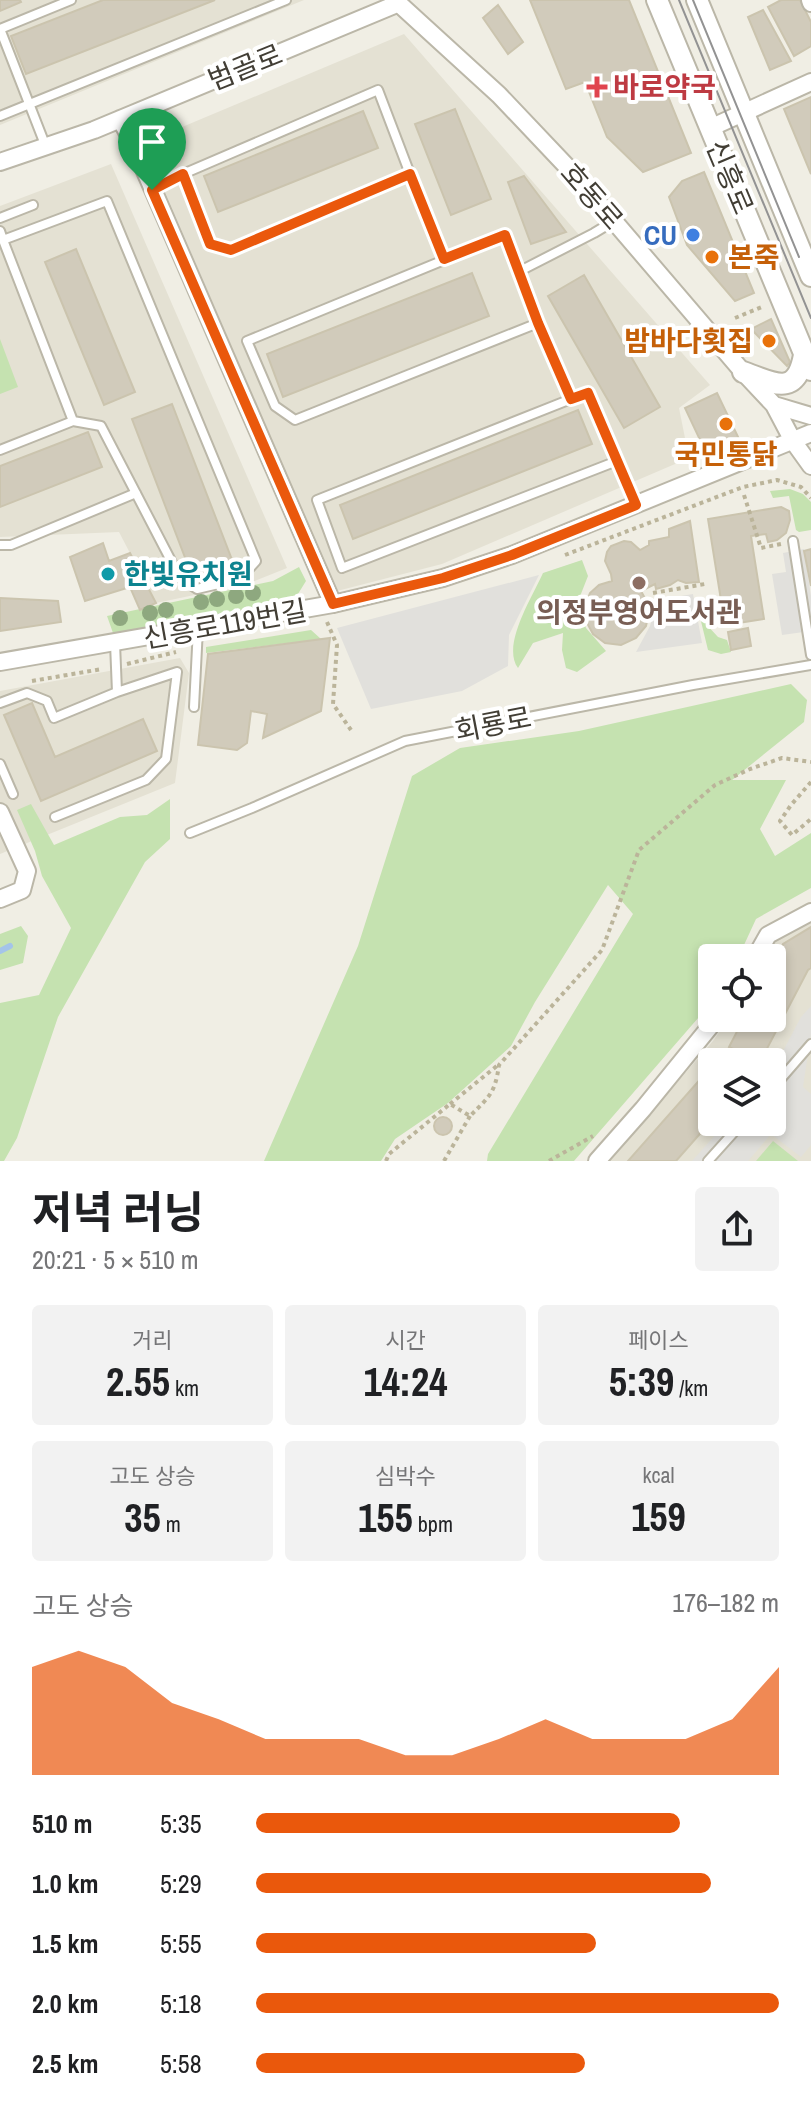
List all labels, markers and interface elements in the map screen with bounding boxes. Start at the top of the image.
street label: 범골로 [202,35,288,99]
place label: 바로약국 [613,68,716,106]
marker: 바로약국 [588,78,606,96]
pin [118,108,186,190]
icon: arrive [130,120,174,164]
street label: 신흥로 [697,134,763,220]
street label: 호동로 [552,154,632,238]
place label: CU [644,216,677,254]
marker: CU [684,226,702,244]
place label: 본죽 [728,238,780,276]
marker: 본죽 [703,248,721,266]
place label: 밤바다횟집 [624,322,753,360]
marker: 밤바다횟집 [760,332,778,350]
marker: 국민통닭 [717,415,735,433]
place label: 국민통닭 [674,435,778,473]
place label: 한빛유치원 [124,555,253,593]
marker: 한빛유치원 [99,565,117,583]
marker: 의정부영어도서관 [630,574,648,592]
street label: 신흥로119번길 [140,591,310,657]
place label: 의정부영어도서관 [536,593,742,631]
street label: 회룡로 [451,698,535,750]
map controls [698,944,786,1136]
button: locate [698,944,786,1032]
button: layers [698,1048,786,1136]
text: 저녁 러닝 [32,1182,204,1242]
button: share [695,1187,779,1271]
text: 20:21 · 5 × 510 m [32,1242,199,1277]
text: 거리 [132,1325,173,1355]
text: 시간 [385,1325,426,1355]
text: 페이스 [628,1325,689,1355]
text: 2.55 [106,1355,170,1408]
text: 14:24 [364,1355,447,1408]
text: 5:39 [609,1355,674,1408]
text: km [170,1373,199,1403]
text: /km [674,1373,708,1403]
text: kcal [642,1460,675,1490]
text: 고도 상승 [110,1461,195,1491]
text: 심박수 [375,1461,436,1491]
text: 159 [631,1490,686,1543]
text: 35 [124,1491,161,1544]
text: 155 [358,1491,413,1544]
text: m [161,1509,181,1539]
text: bpm [413,1509,453,1539]
text: 176–182 m [672,1585,779,1620]
text: 고도 상승 [32,1588,134,1623]
text: 510 m [32,1806,92,1841]
text: 5:35 [160,1806,202,1841]
text: 1.0 km [32,1866,98,1901]
text: 5:29 [160,1866,202,1901]
text: 1.5 km [32,1926,98,1961]
text: 5:55 [160,1926,202,1961]
text: 2.0 km [32,1986,98,2021]
text: 5:18 [160,1986,202,2021]
text: 2.5 km [32,2046,98,2081]
text: 5:58 [160,2046,202,2081]

